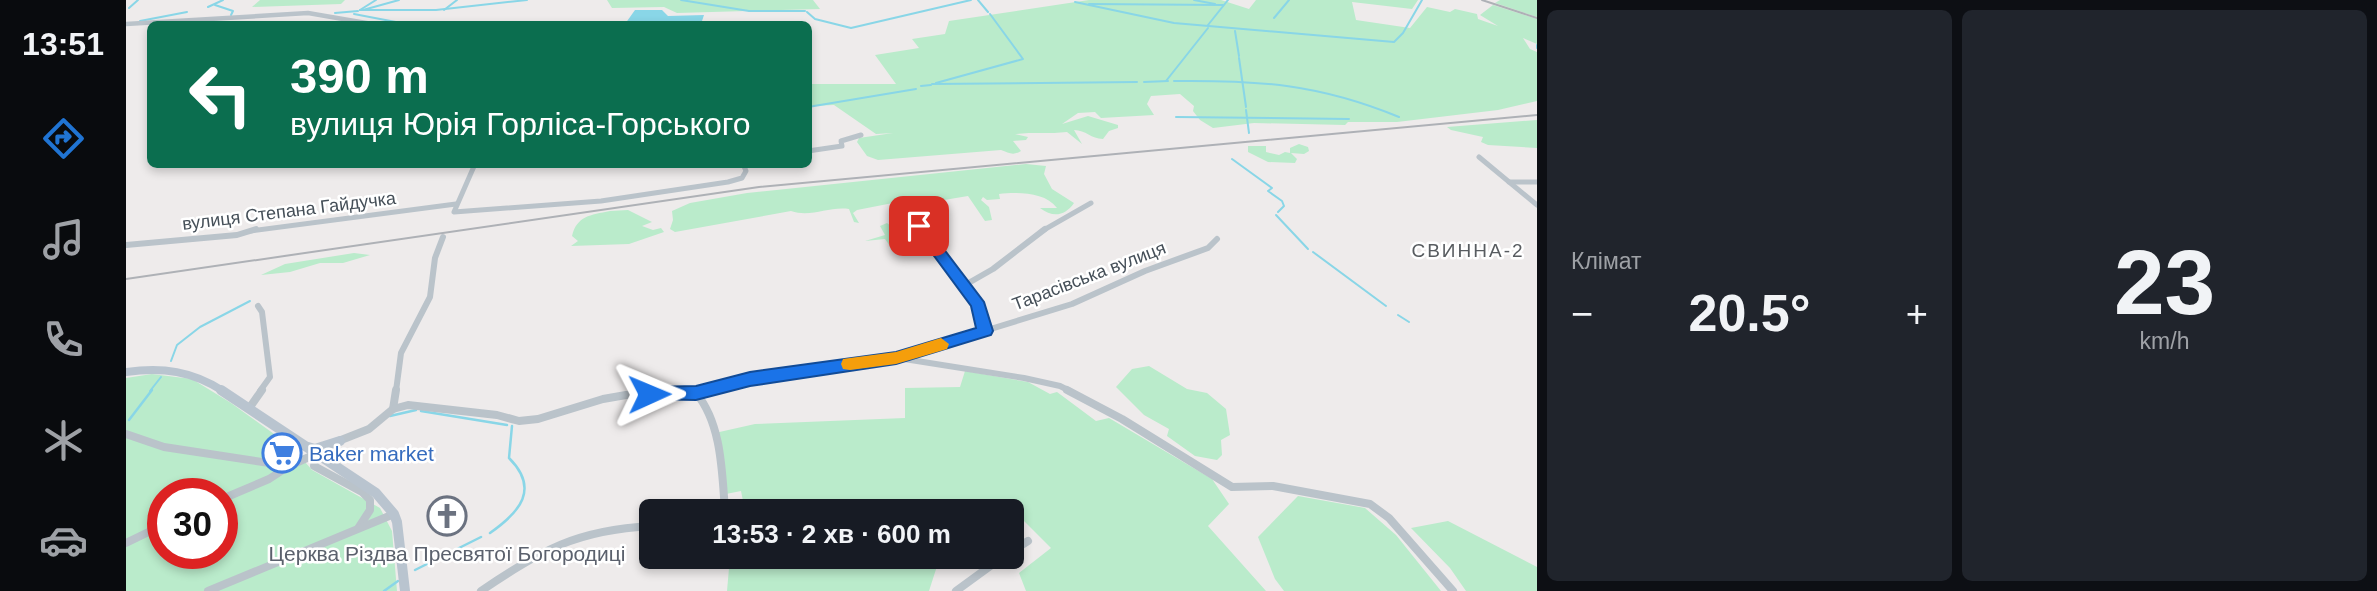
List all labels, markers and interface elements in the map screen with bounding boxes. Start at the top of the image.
text: 13:51 [22,26,104,62]
icon: left [175,49,266,140]
text: 390 m [290,49,429,103]
text: вулиця Юрія Горліса-Горського [290,106,750,142]
icon: directions [39,114,88,163]
street label: вулиця Степана Гайдучка [181,188,398,234]
pin [889,196,949,256]
icon: arrive [900,207,938,245]
icon: music [39,215,88,264]
text: 23 [2114,232,2215,333]
street label: Тарасівська вулиця [1010,238,1168,314]
district label: СВИННА-2 [1411,240,1525,261]
text: Клімат [1571,248,1642,274]
text: 20.5° [1688,284,1811,342]
text: − [1571,293,1593,335]
text: + [1906,293,1928,335]
icon: phone [39,315,88,364]
text: km/h [2140,328,2189,354]
position arrow [612,357,686,431]
icon: climate [39,416,88,465]
supermarket icon: Baker market [261,432,303,474]
place label: Baker market [309,442,434,465]
speed limit sign: 30 [147,478,238,569]
church icon: Церква Різдва Пресвятої Богородиці [426,495,468,537]
icon: car [39,516,88,565]
text: 13:53 · 2 хв · 600 m [712,519,951,549]
place label: Церква Різдва Пресвятої Богородиці [269,542,625,565]

